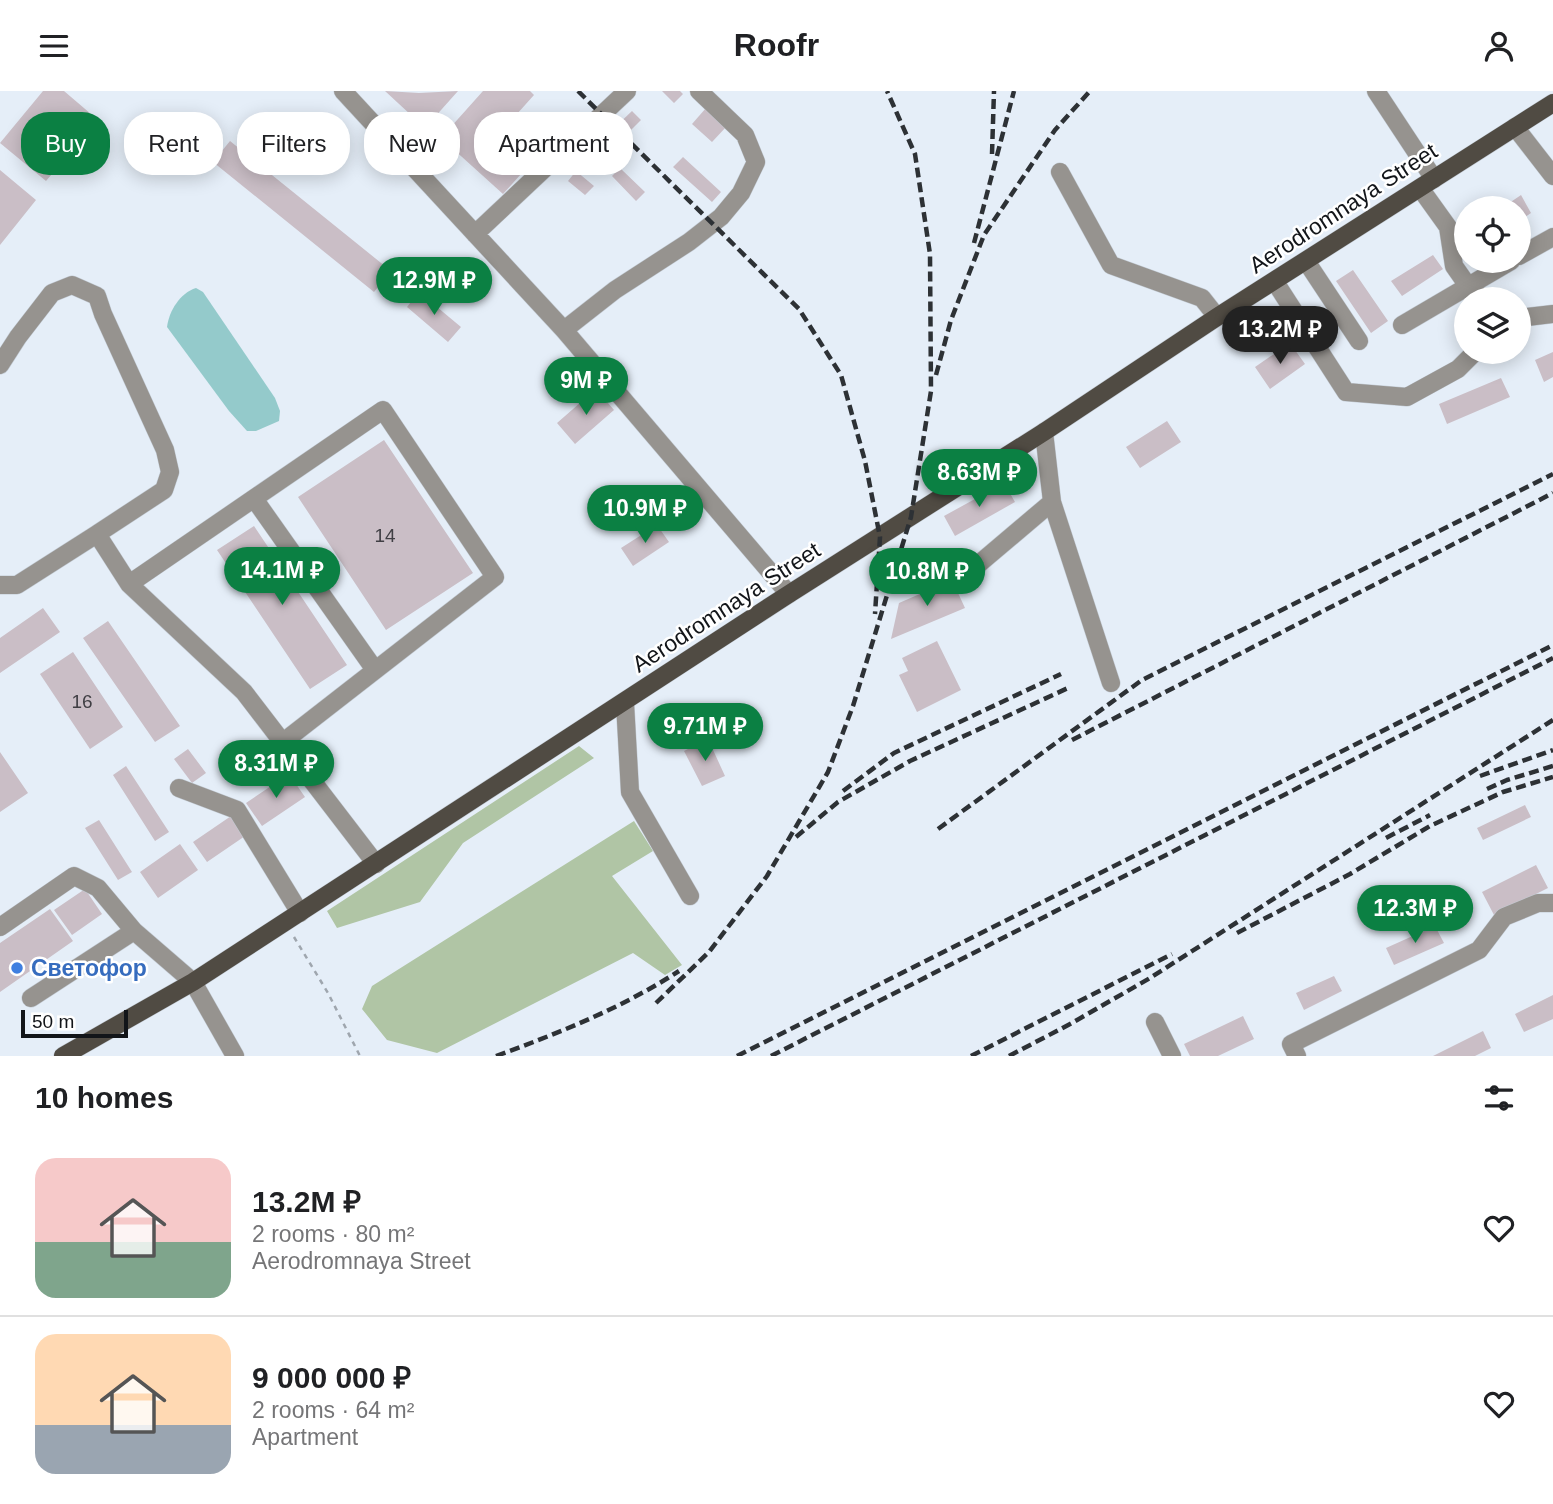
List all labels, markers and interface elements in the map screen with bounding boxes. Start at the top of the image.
icon: menu [35,27,73,65]
text: Roofr [734,27,819,63]
icon: person [1480,27,1518,65]
chip: Buy [21,112,110,175]
chip: Rent [124,112,223,175]
chip: Filters [237,112,350,175]
chip: New [364,112,460,175]
chip: Apartment [474,112,633,175]
street label: Aerodromnaya Street [1244,137,1442,278]
map controls [1454,196,1531,364]
button: locate [1454,196,1531,273]
pin: 12.9M ₽ [369,257,499,317]
text: 12.9M ₽ [392,267,476,293]
button: layers [1454,287,1531,364]
pin: 13.2M ₽ [1215,307,1345,366]
text: 13.2M ₽ [1238,316,1322,342]
pin: 9M ₽ [545,357,627,417]
text: 9M ₽ [560,367,612,393]
pin: 8.63M ₽ [914,449,1044,509]
text: 8.63M ₽ [937,459,1021,485]
pin: 10.9M ₽ [580,485,710,545]
text: 10.9M ₽ [603,495,687,521]
house number: 14 [374,525,396,546]
street label: Aerodromnaya Street [627,536,825,677]
pin: 14.1M ₽ [217,547,347,607]
pin: 10.8M ₽ [862,549,992,608]
text: 14.1M ₽ [240,557,324,583]
text: 10.8M ₽ [885,558,969,584]
house number: 16 [71,691,93,712]
pin: 9.71M ₽ [640,703,770,763]
text: 9.71M ₽ [663,713,747,739]
pin: 8.31M ₽ [211,741,341,800]
text: 8.31M ₽ [234,750,318,776]
pin: 12.3M ₽ [1350,885,1480,945]
text: 12.3M ₽ [1373,895,1457,921]
place label: Светофор [31,955,147,981]
marker: Светофор [9,960,25,976]
scale bar [21,1007,128,1039]
text: 50 m [32,1011,74,1032]
icon: filters [1480,1079,1518,1117]
text: 10 homes [35,1081,173,1114]
text: 13.2M ₽ [252,1185,361,1218]
icon: home [91,1186,175,1270]
icon: heart [1480,1209,1518,1247]
text: 2 rooms · 80 m² [252,1221,414,1247]
text: Aerodromnaya Street [252,1248,471,1274]
text: 9 000 000 ₽ [252,1361,411,1394]
icon: home [91,1362,175,1446]
icon: heart [1480,1385,1518,1423]
text: 2 rooms · 64 m² [252,1397,414,1423]
text: Apartment [252,1424,358,1450]

